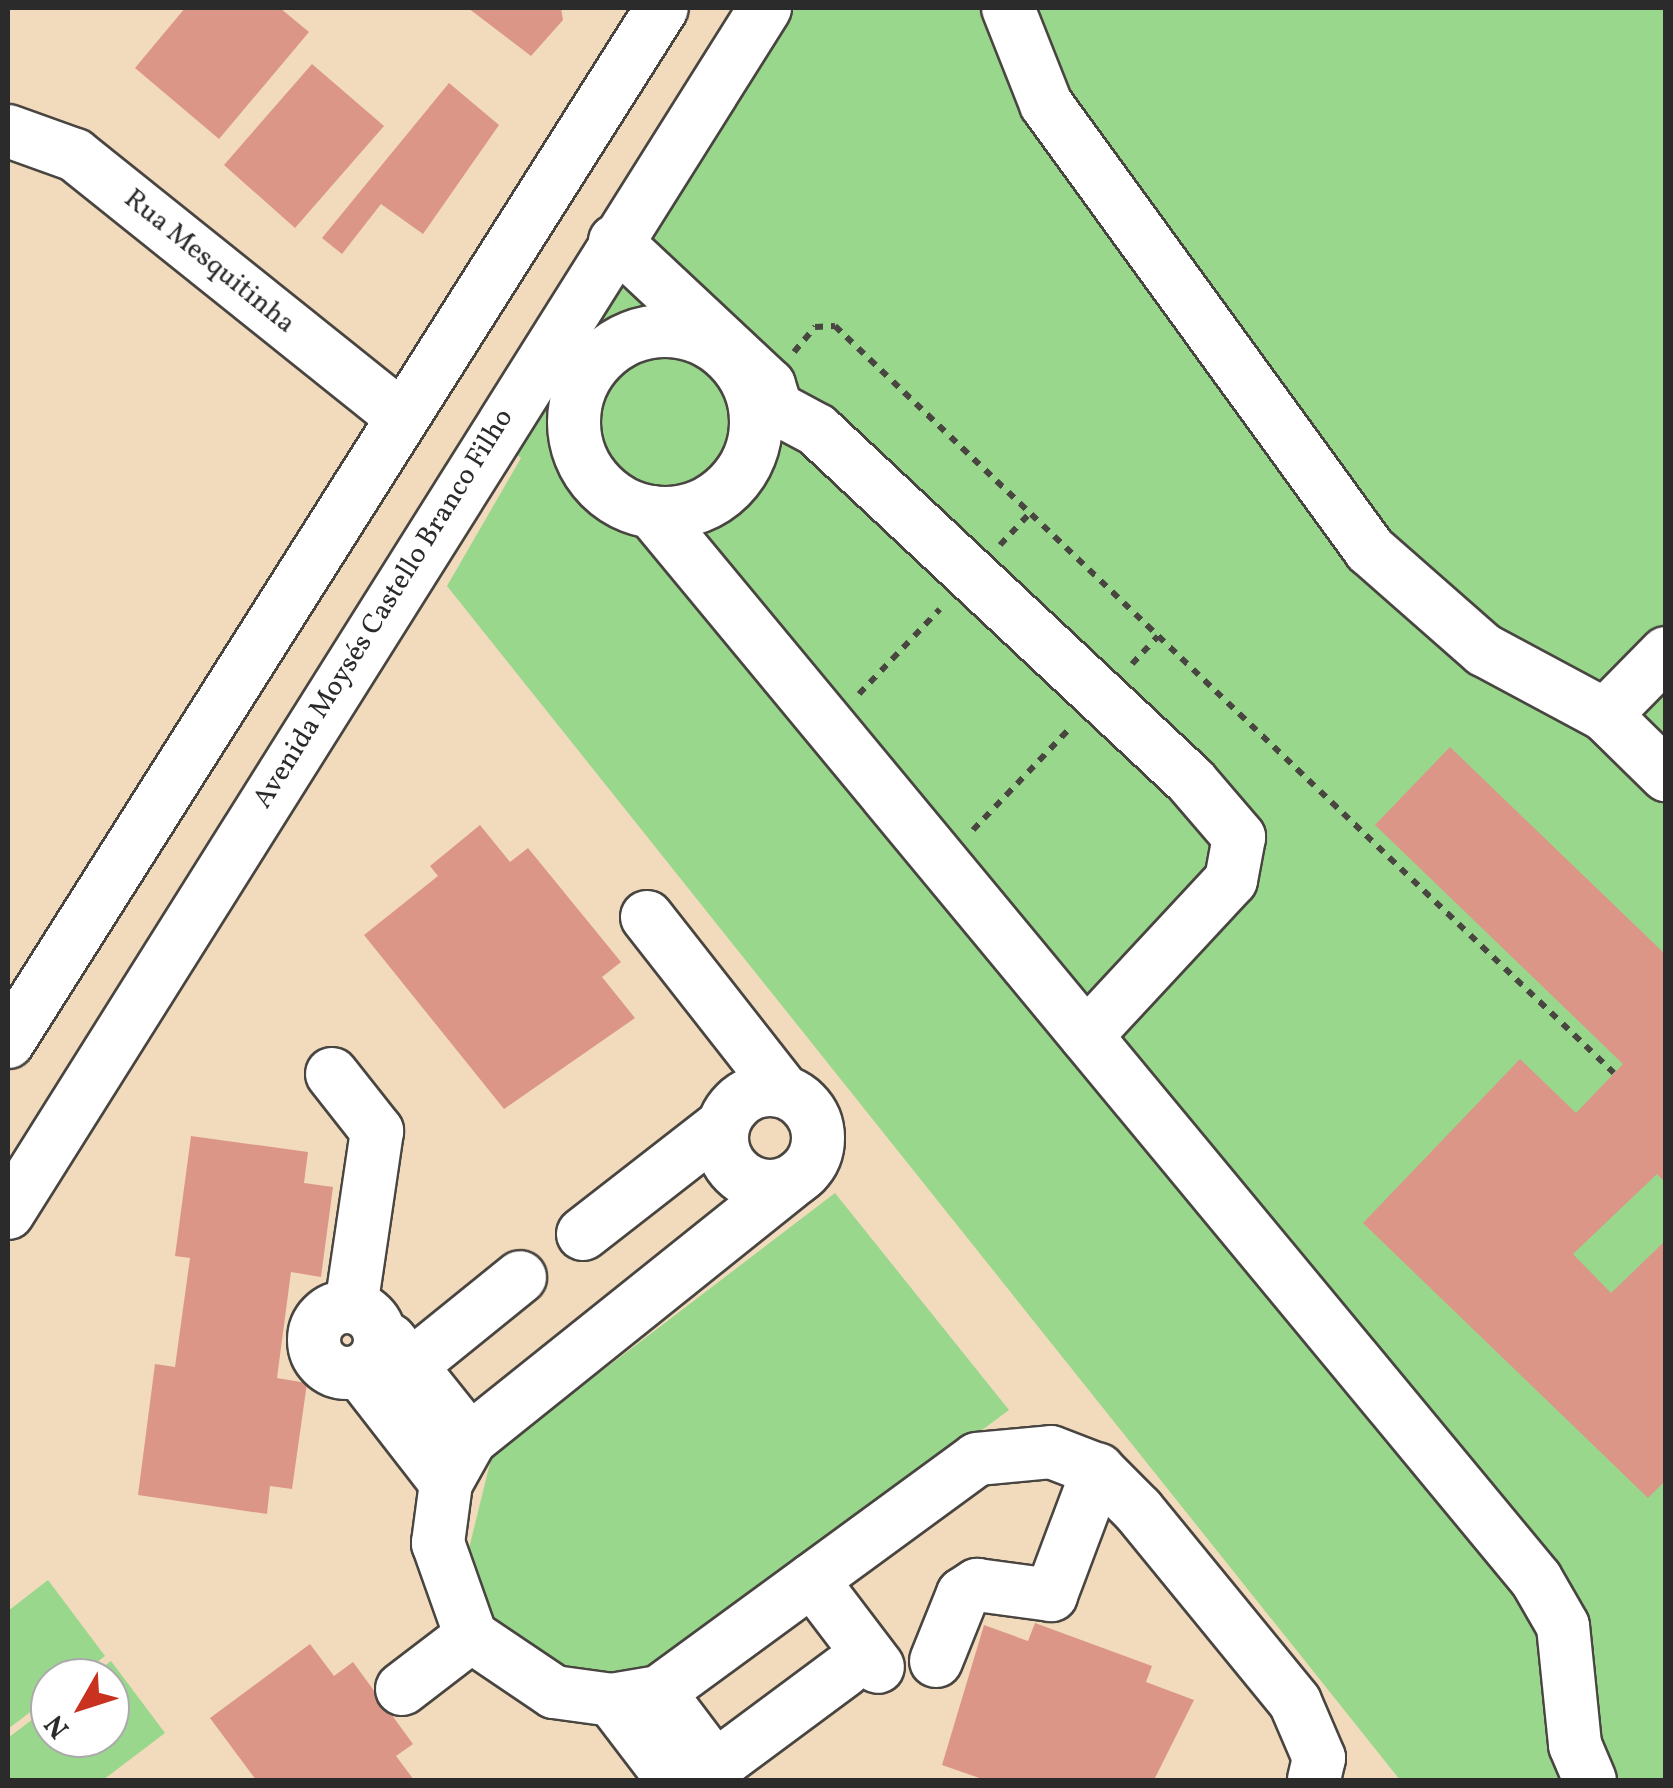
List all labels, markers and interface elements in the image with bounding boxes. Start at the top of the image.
street label: Rua Mesquitinha [117,183,301,341]
street label: Avenida Moysés Castello Branco Filho [247,403,521,815]
north arrow [30,1658,130,1758]
text: N [36,1706,79,1746]

